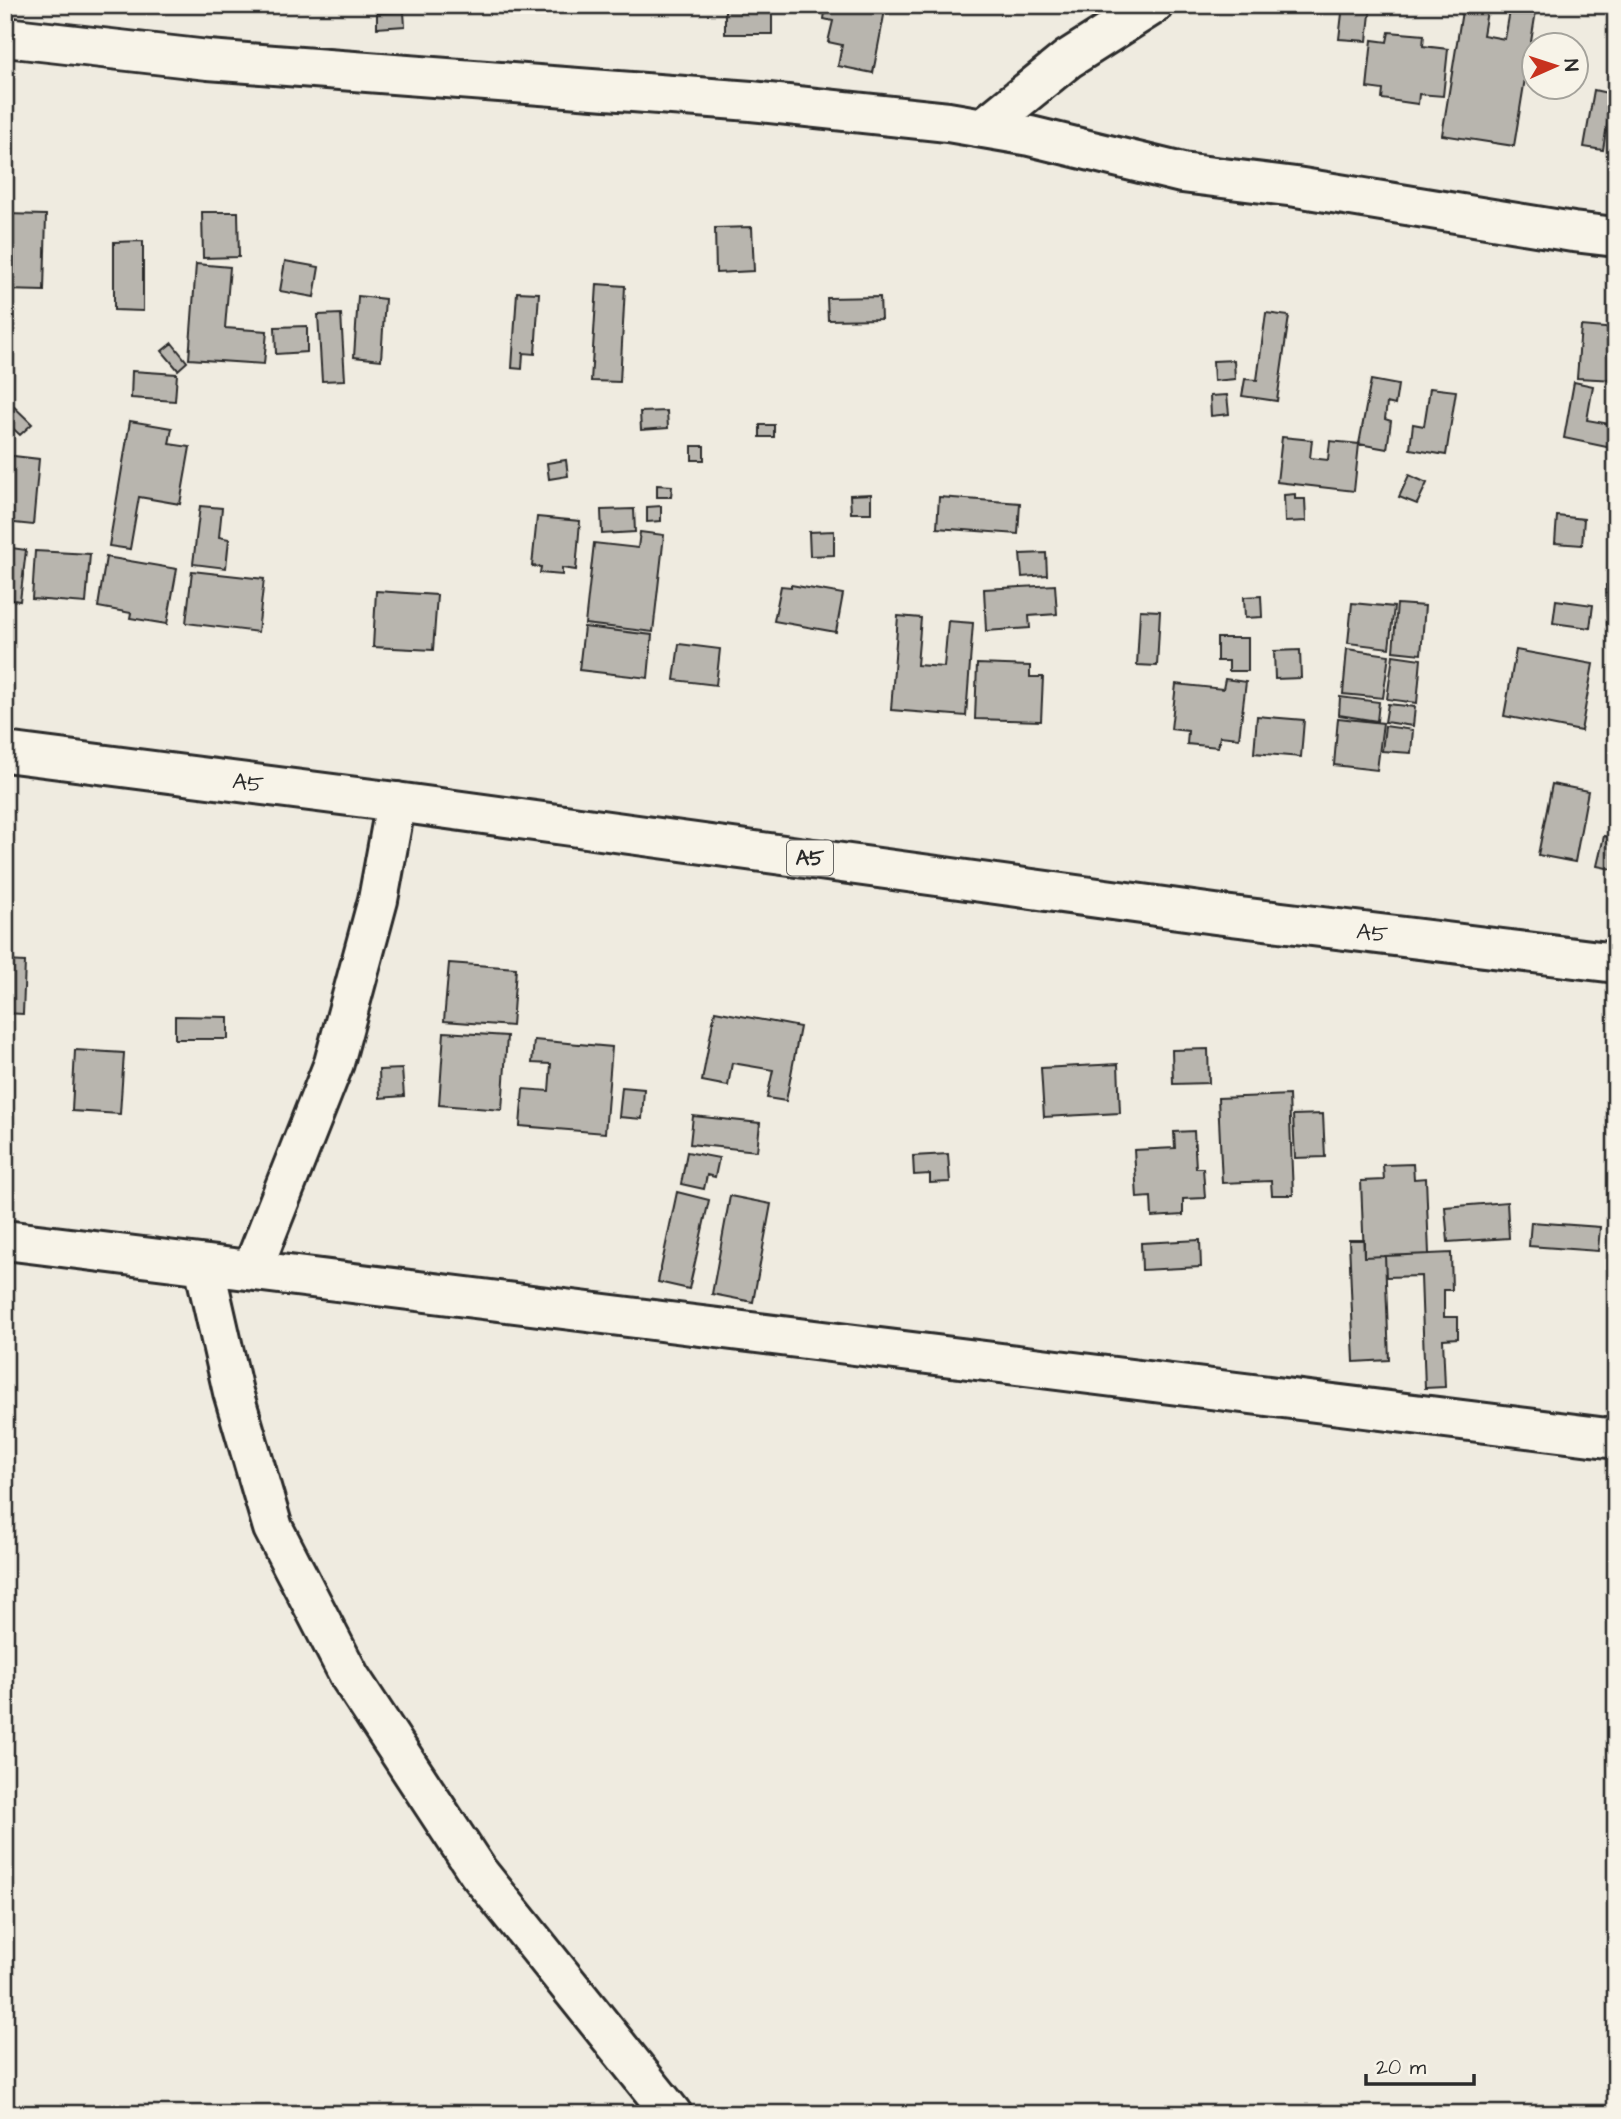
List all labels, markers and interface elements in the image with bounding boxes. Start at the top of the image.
north arrow [1520,32,1590,102]
text: N [1557,59,1584,72]
street label: A5 [231,765,265,801]
road number: A5 [787,840,833,876]
street label: A5 [1355,915,1389,951]
scale bar [1366,2042,1474,2086]
text: 20 m [1376,2053,1427,2082]

